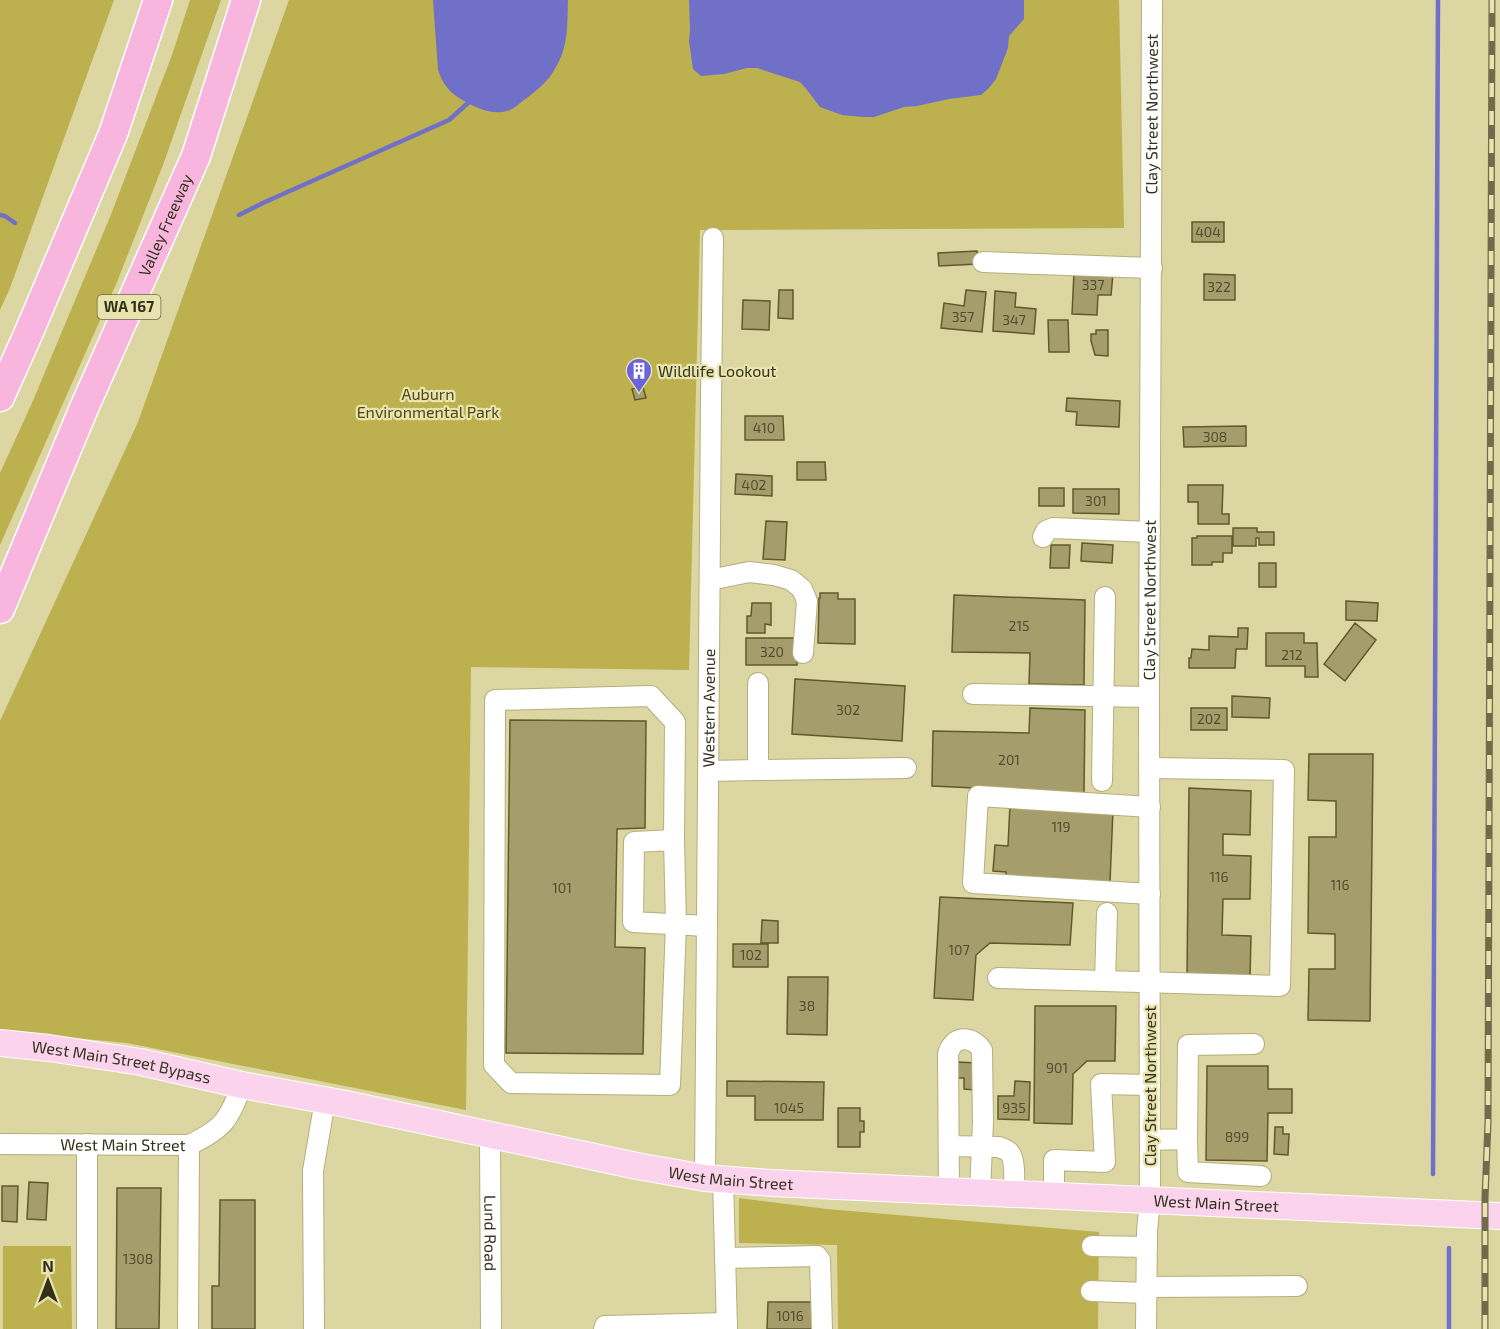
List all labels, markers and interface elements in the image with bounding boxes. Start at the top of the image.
street label: Clay Street Northwest [1141,34,1161,195]
street label: Valley Freeway [134,170,196,279]
house number: 404 [1195,223,1221,240]
house number: 337 [1082,276,1104,293]
house number: 322 [1207,278,1231,295]
road number: WA 167 [98,295,160,319]
house number: 357 [952,308,974,325]
house number: 347 [1002,311,1026,328]
building icon: Wildlife Lookout [624,356,654,394]
place label: Wildlife Lookout [658,361,776,380]
park label: Auburn Environmental Park [357,384,499,421]
house number: 410 [753,419,775,436]
house number: 308 [1203,428,1227,445]
house number: 402 [742,476,767,493]
house number: 301 [1085,492,1107,509]
street label: Clay Street Northwest [1139,520,1159,681]
house number: 215 [1009,617,1029,634]
house number: 320 [760,643,784,660]
house number: 212 [1281,646,1303,663]
street label: Western Avenue [698,649,718,768]
house number: 302 [836,701,860,718]
house number: 202 [1197,710,1221,727]
house number: 201 [998,751,1020,768]
house number: 119 [1051,818,1071,835]
house number: 116 [1209,868,1229,885]
house number: 116 [1330,876,1350,893]
house number: 101 [552,879,572,896]
house number: 107 [948,941,970,958]
house number: 102 [740,946,762,963]
house number: 38 [799,997,815,1014]
street label: Clay Street Northwest [1140,1006,1159,1166]
street label: West Main Street Bypass [31,1036,213,1087]
house number: 901 [1046,1059,1068,1076]
house number: 1045 [774,1099,804,1116]
house number: 935 [1002,1099,1026,1116]
house number: 899 [1225,1128,1249,1145]
street label: West Main Street [60,1134,186,1154]
street label: West Main Street [667,1162,794,1193]
street label: West Main Street [1153,1190,1279,1215]
street label: Lund Road [481,1195,501,1271]
house number: 1308 [123,1250,153,1267]
north arrow [18,1251,78,1311]
text: N [42,1256,54,1275]
house number: 1016 [776,1307,804,1324]

